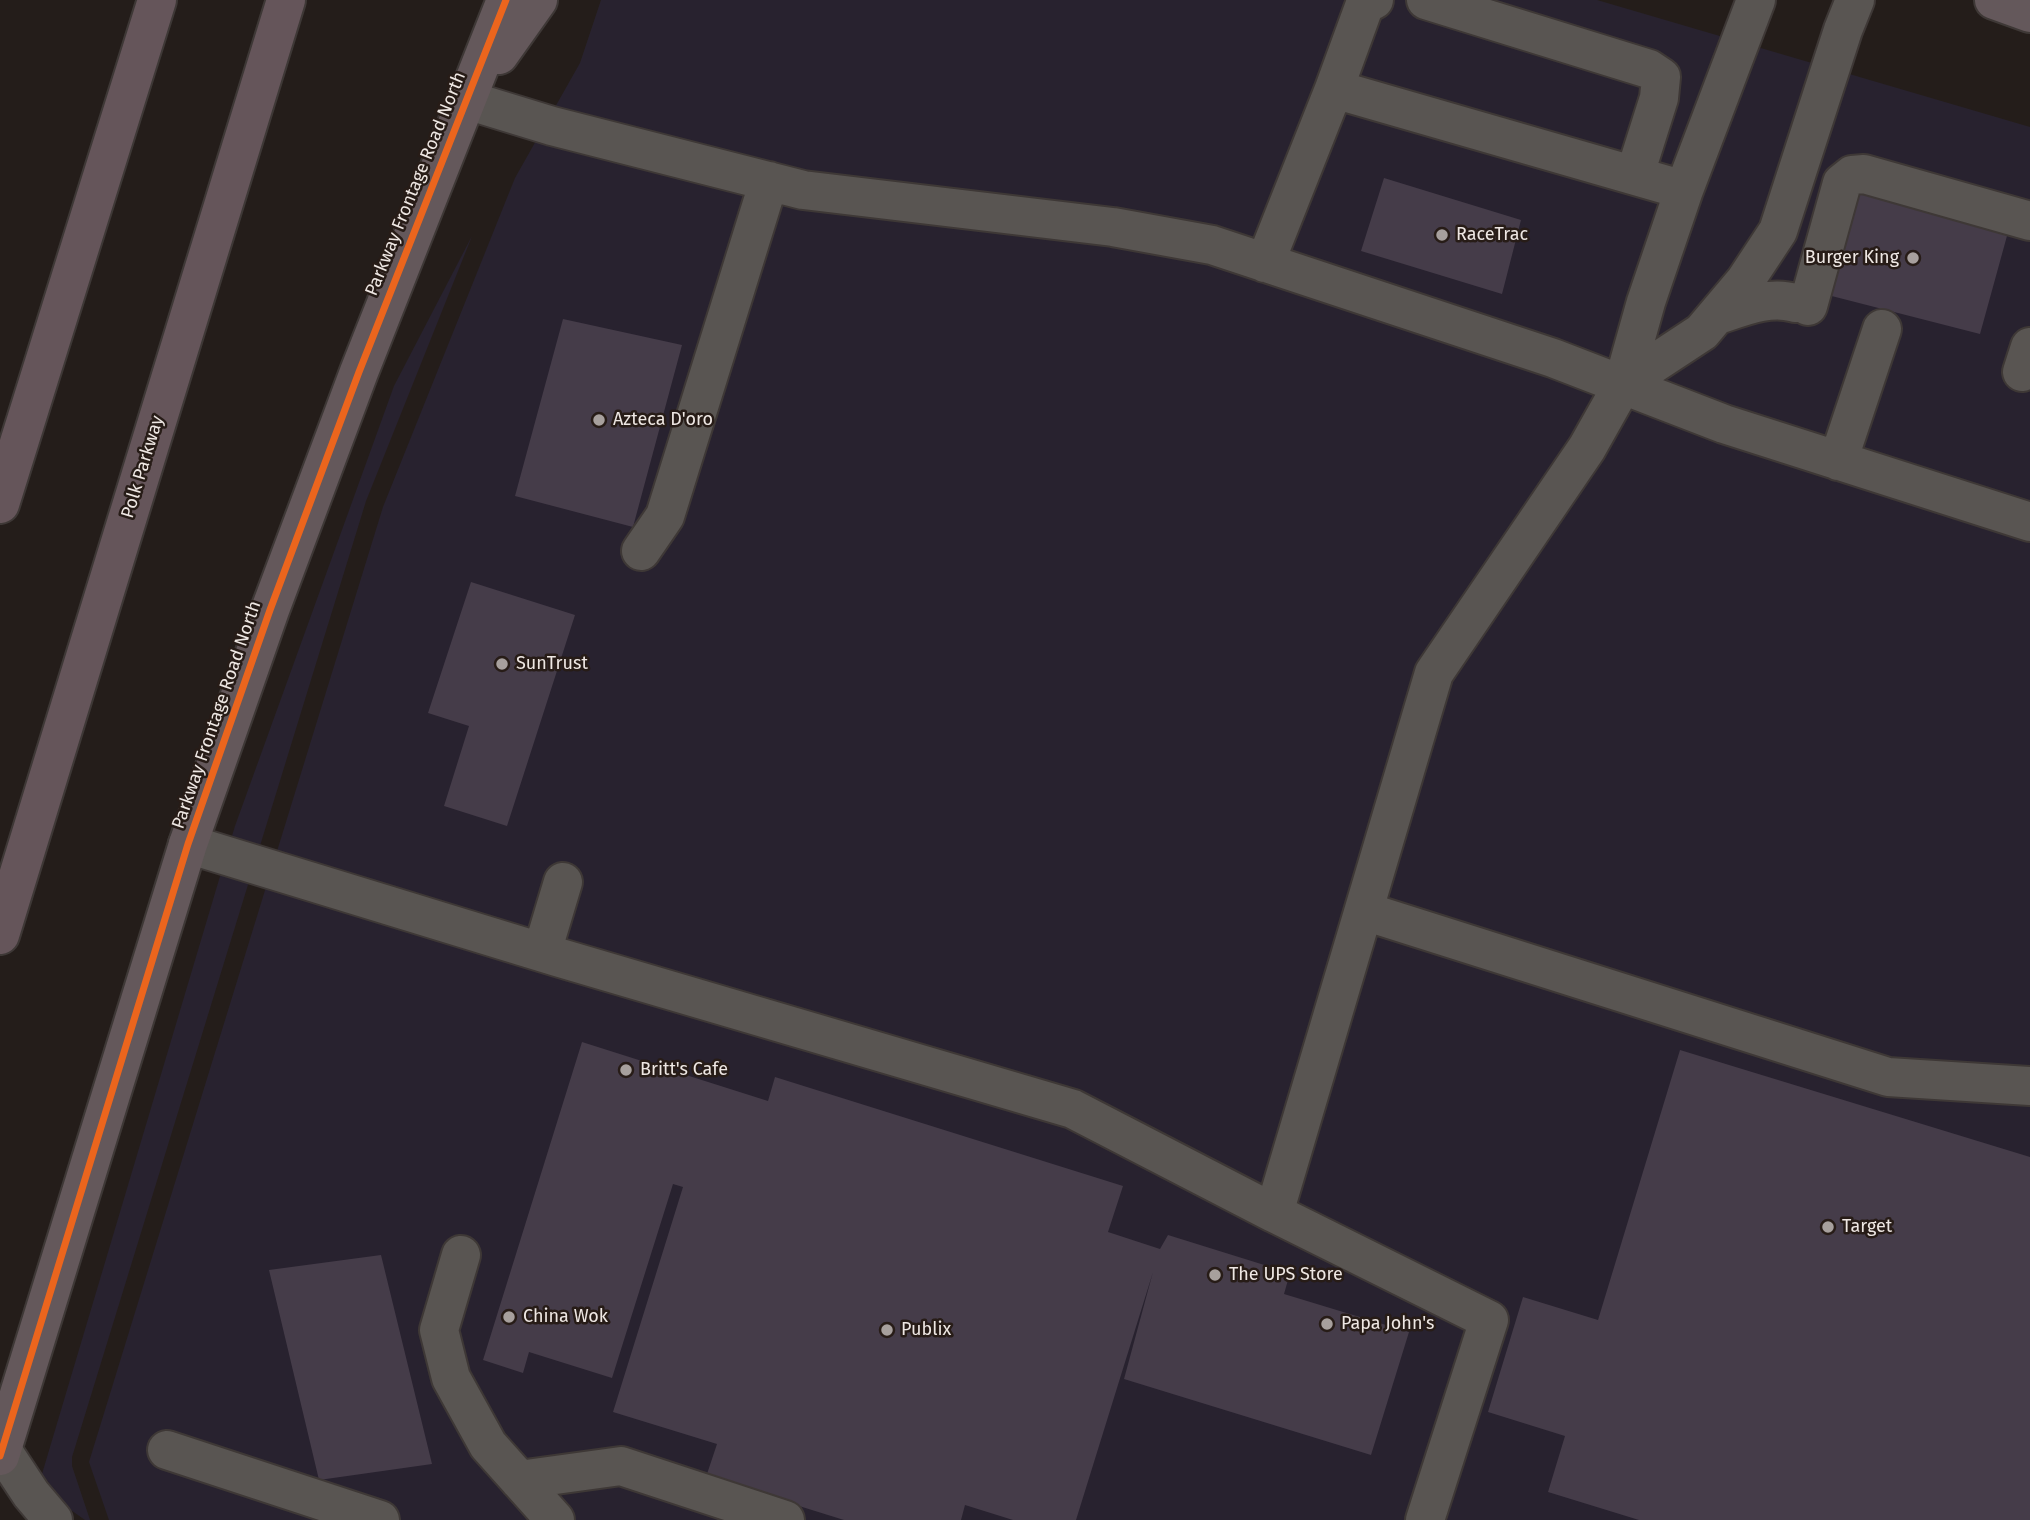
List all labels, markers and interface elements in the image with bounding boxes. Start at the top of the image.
street label: Parkway Frontage Road North [361,69,471,299]
place label: RaceTrac [1456,224,1528,246]
marker: RaceTrac [1434,227,1450,243]
place label: Burger King [1805,247,1899,269]
marker: Burger King [1905,250,1921,266]
place label: Azteca D'oro [613,409,713,431]
marker: Azteca D'oro [591,412,607,428]
street label: Polk Parkway [117,413,169,521]
street label: Parkway Frontage Road North [168,598,266,832]
place label: SunTrust [516,653,588,675]
marker: SunTrust [494,656,510,672]
place label: Britt's Cafe [640,1059,728,1081]
marker: Britt's Cafe [618,1062,634,1078]
place label: Target [1842,1216,1892,1238]
marker: Target [1820,1219,1836,1235]
place label: The UPS Store [1229,1264,1343,1286]
marker: The UPS Store [1207,1267,1223,1283]
place label: China Wok [523,1306,608,1328]
marker: China Wok [501,1309,517,1325]
place label: Papa John's [1341,1313,1434,1335]
marker: Papa John's [1319,1316,1335,1332]
place label: Publix [901,1319,951,1341]
marker: Publix [879,1322,895,1338]

